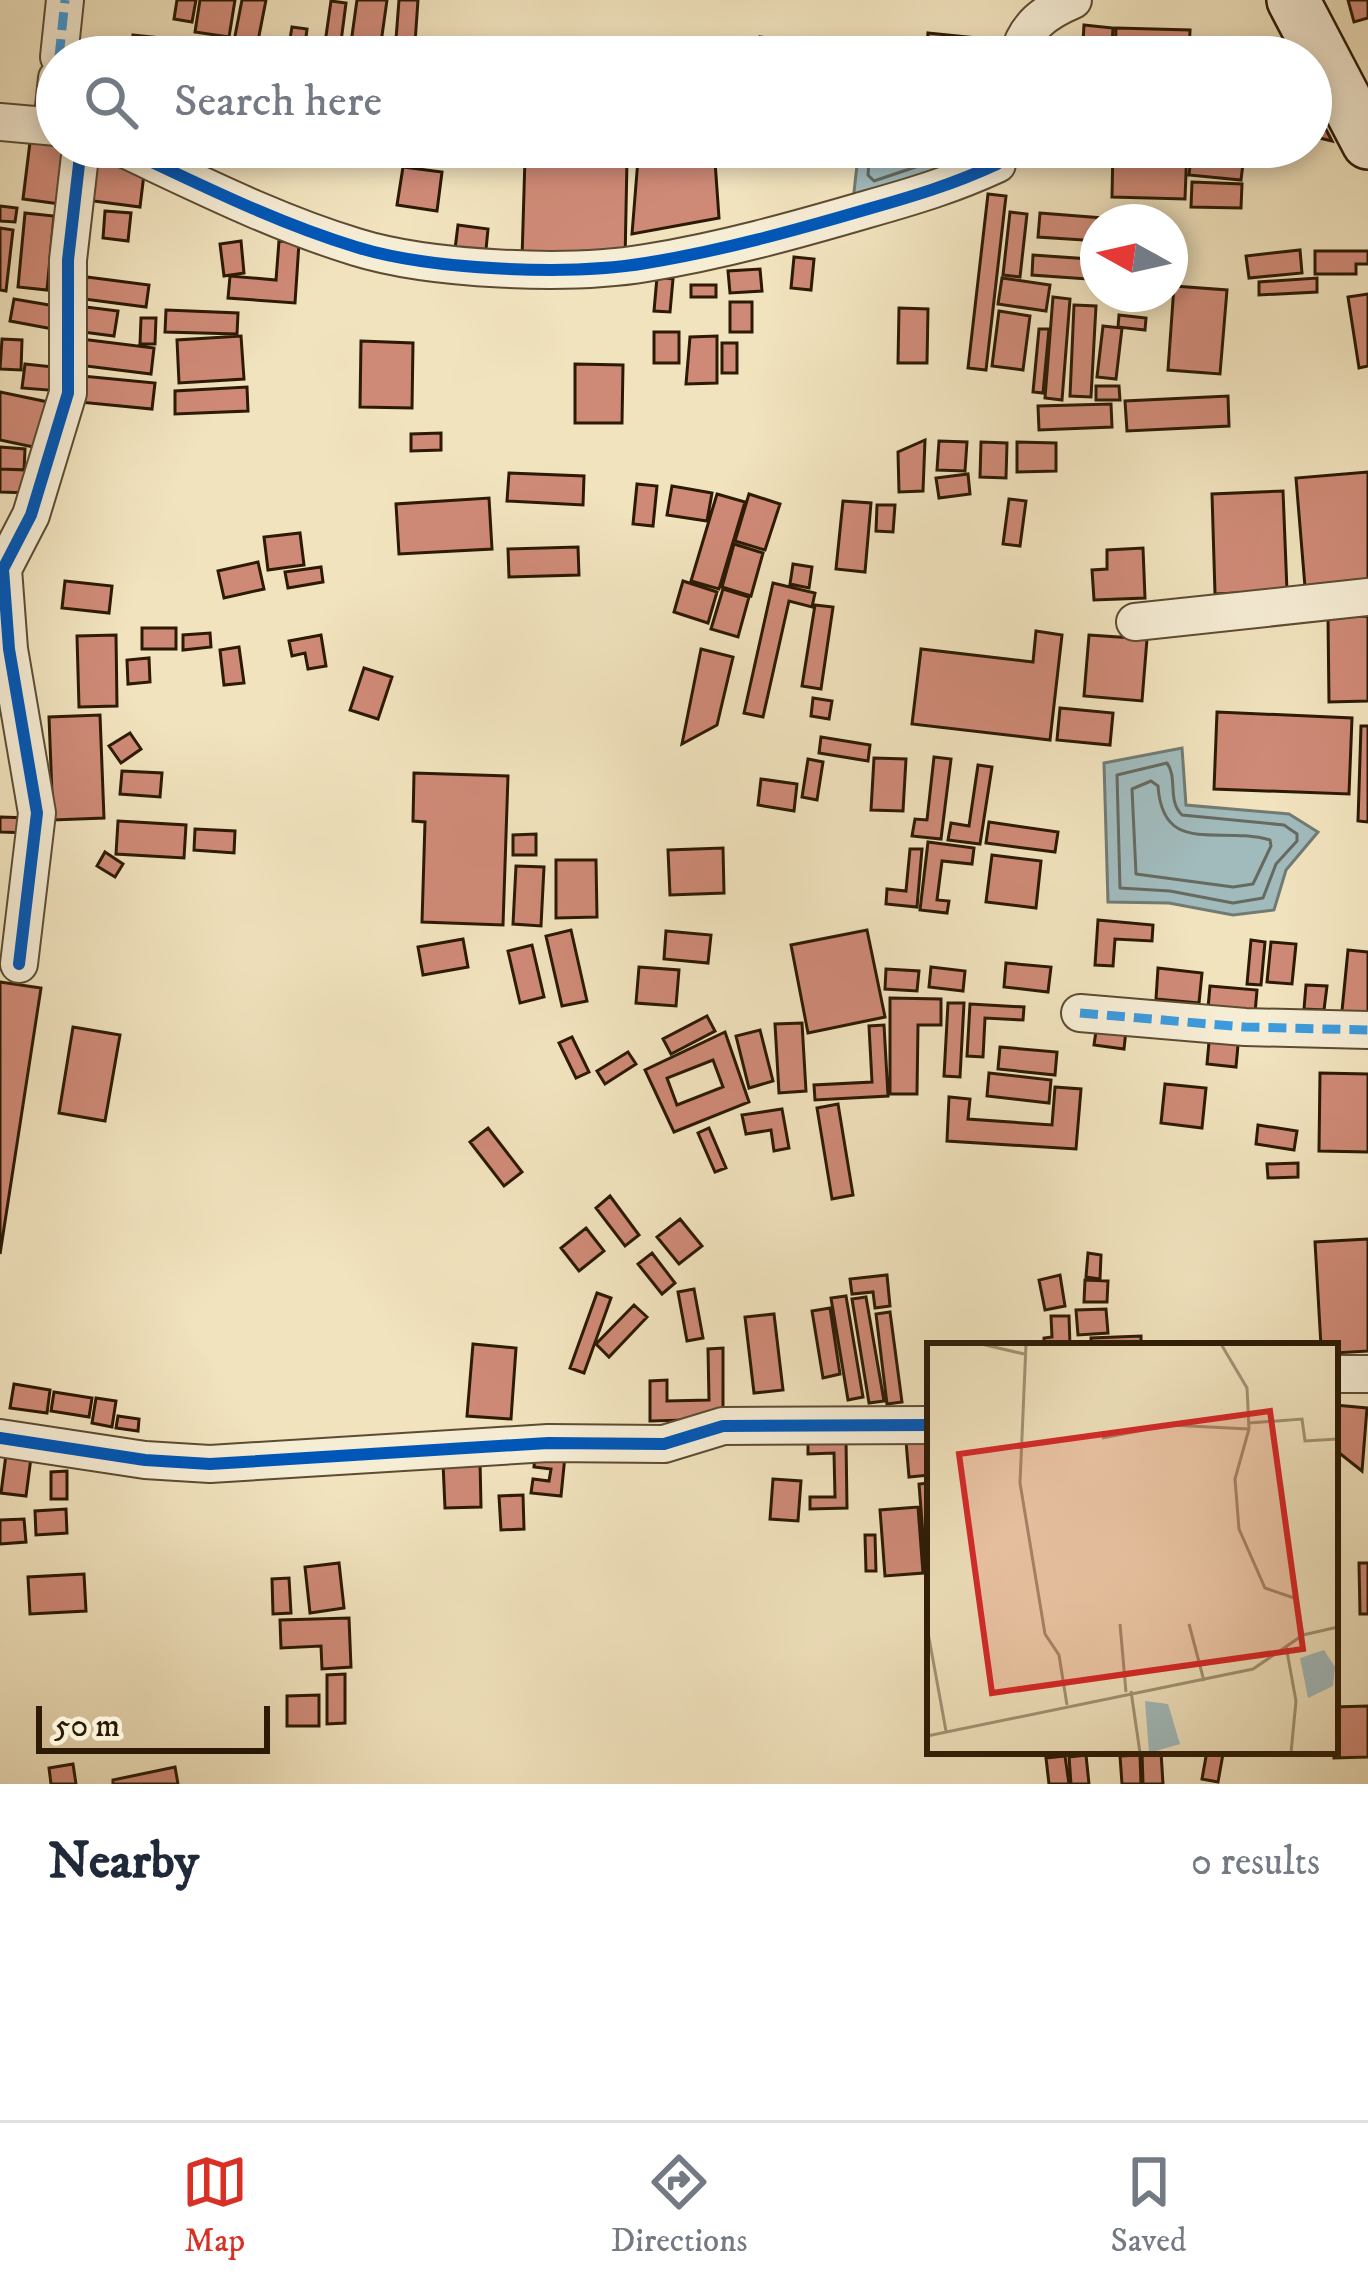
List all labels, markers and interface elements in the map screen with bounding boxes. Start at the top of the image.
search box [36,36,1332,168]
icon: search [78,69,144,135]
text: Search here [174,74,382,130]
north arrow [1080,204,1188,312]
inset map [927,1343,1338,1754]
scale bar [36,1700,270,1753]
text: 50 m [54,1706,120,1747]
text: Nearby [48,1830,199,1894]
text: 0 results [1191,1838,1320,1887]
tab: Map [182,2149,248,2262]
tab: Directions [611,2149,747,2262]
tab: Saved [1111,2149,1186,2262]

